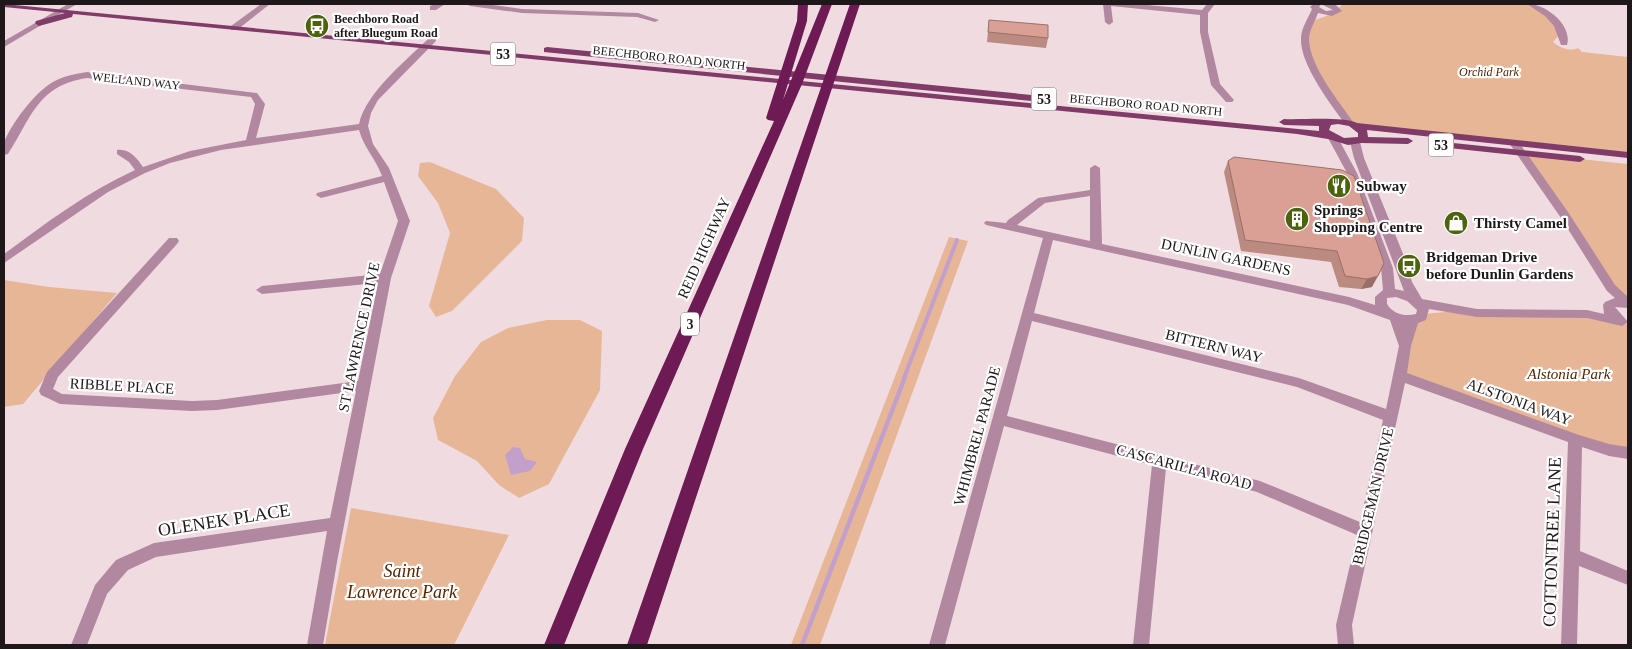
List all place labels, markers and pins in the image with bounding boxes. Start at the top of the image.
place label: Beechboro Road after Bluegum Road [334,12,438,40]
bus stop icon: Beechboro Road after Bluegum Road [304,13,330,39]
restaurant icon: Subway [1326,173,1352,199]
place label: Subway [1356,178,1407,194]
place label: Springs Shopping Centre [1314,202,1423,235]
building icon: Springs Shopping Centre [1284,206,1310,232]
shop icon: Thirsty Camel [1443,210,1469,236]
place label: Thirsty Camel [1474,215,1567,231]
place label: Bridgeman Drive before Dunlin Gardens [1426,249,1573,282]
bus stop icon: Bridgeman Drive before Dunlin Gardens [1396,253,1422,279]

